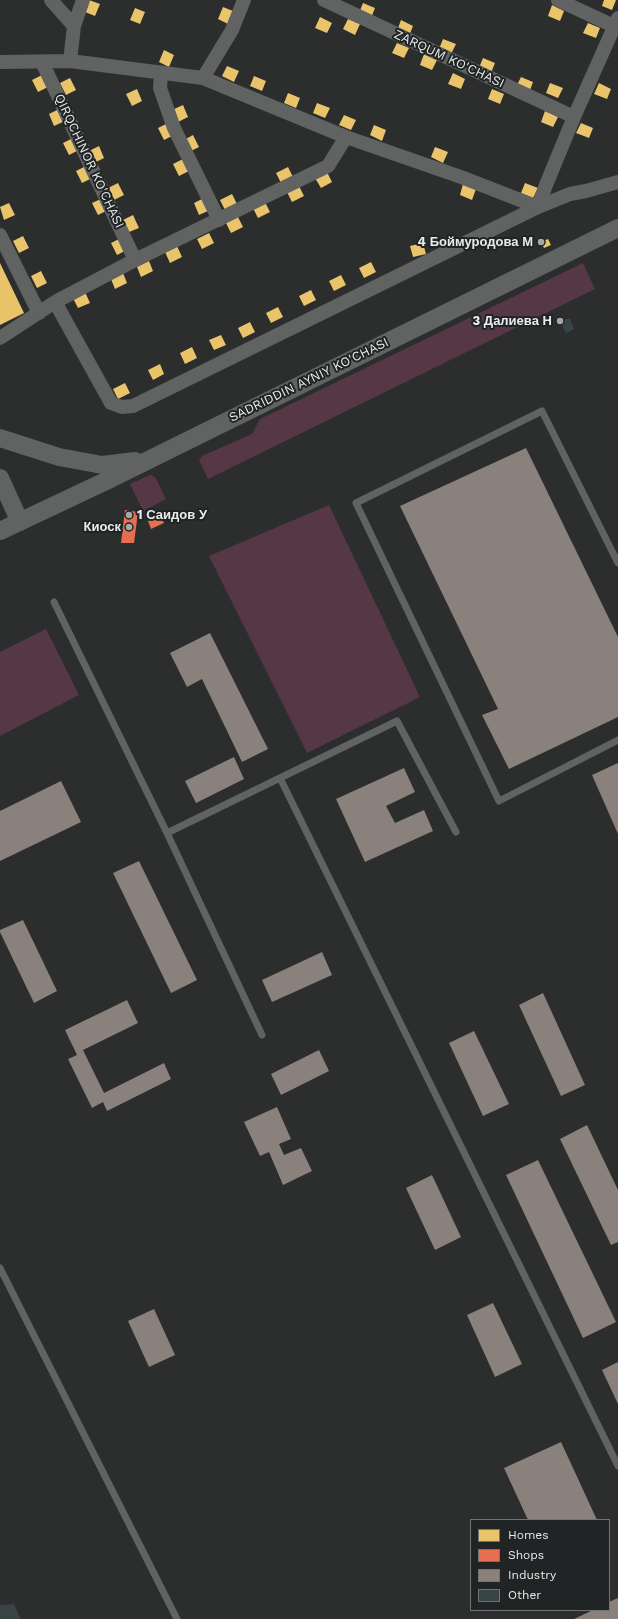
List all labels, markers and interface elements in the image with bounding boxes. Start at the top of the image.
street label: ZARQUM KO'CHASI [391,27,507,91]
street label: QIRQCHINOR KO'CHASI [51,91,127,231]
place label: 4 Боймуродова М [418,234,533,250]
marker: 4 Боймуродова М [536,237,546,247]
place label: 3 Далиева Н [472,313,552,329]
marker: 3 Далиева Н [555,316,565,326]
street label: SADRIDDIN AYNIY KO'CHASI [227,335,391,425]
place label: 1 Саидов У [137,507,207,523]
marker: 1 Саидов У [124,510,134,520]
place label: Киоск [84,519,121,535]
marker: Киоск [124,522,134,532]
legend [470,1519,610,1611]
text: Homes [508,1528,549,1542]
text: Shops [508,1548,544,1562]
text: Industry [508,1568,556,1582]
text: Other [508,1588,541,1602]

